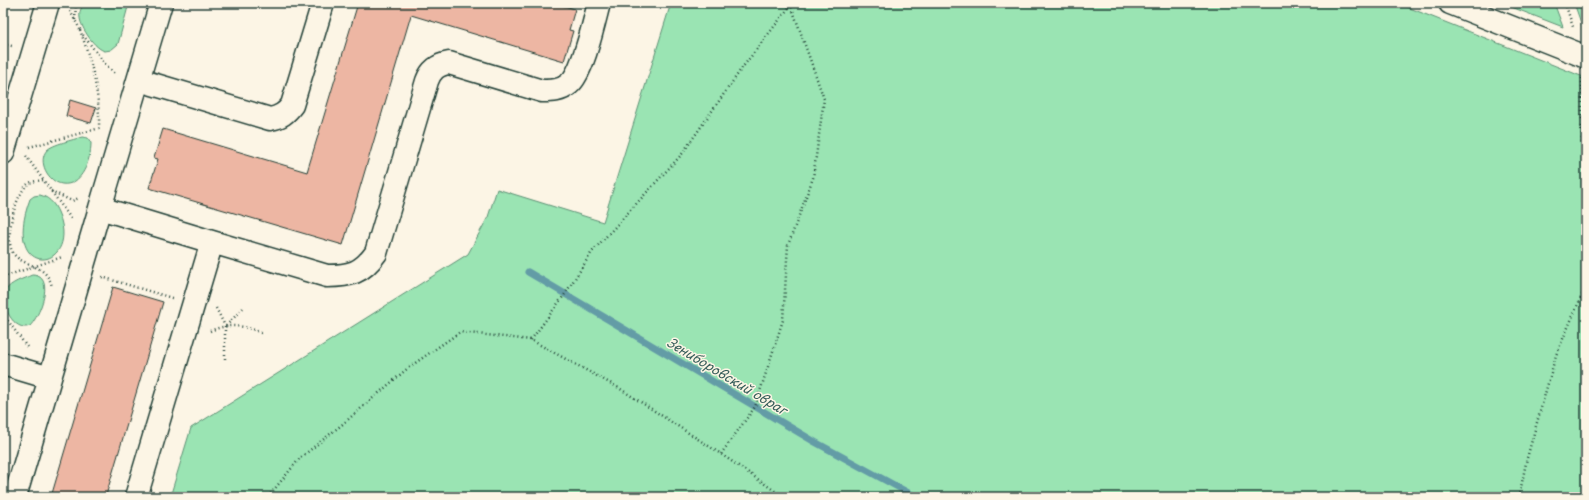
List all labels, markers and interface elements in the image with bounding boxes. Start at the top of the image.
water label: Зениборовский овраг [664,332,793,420]

